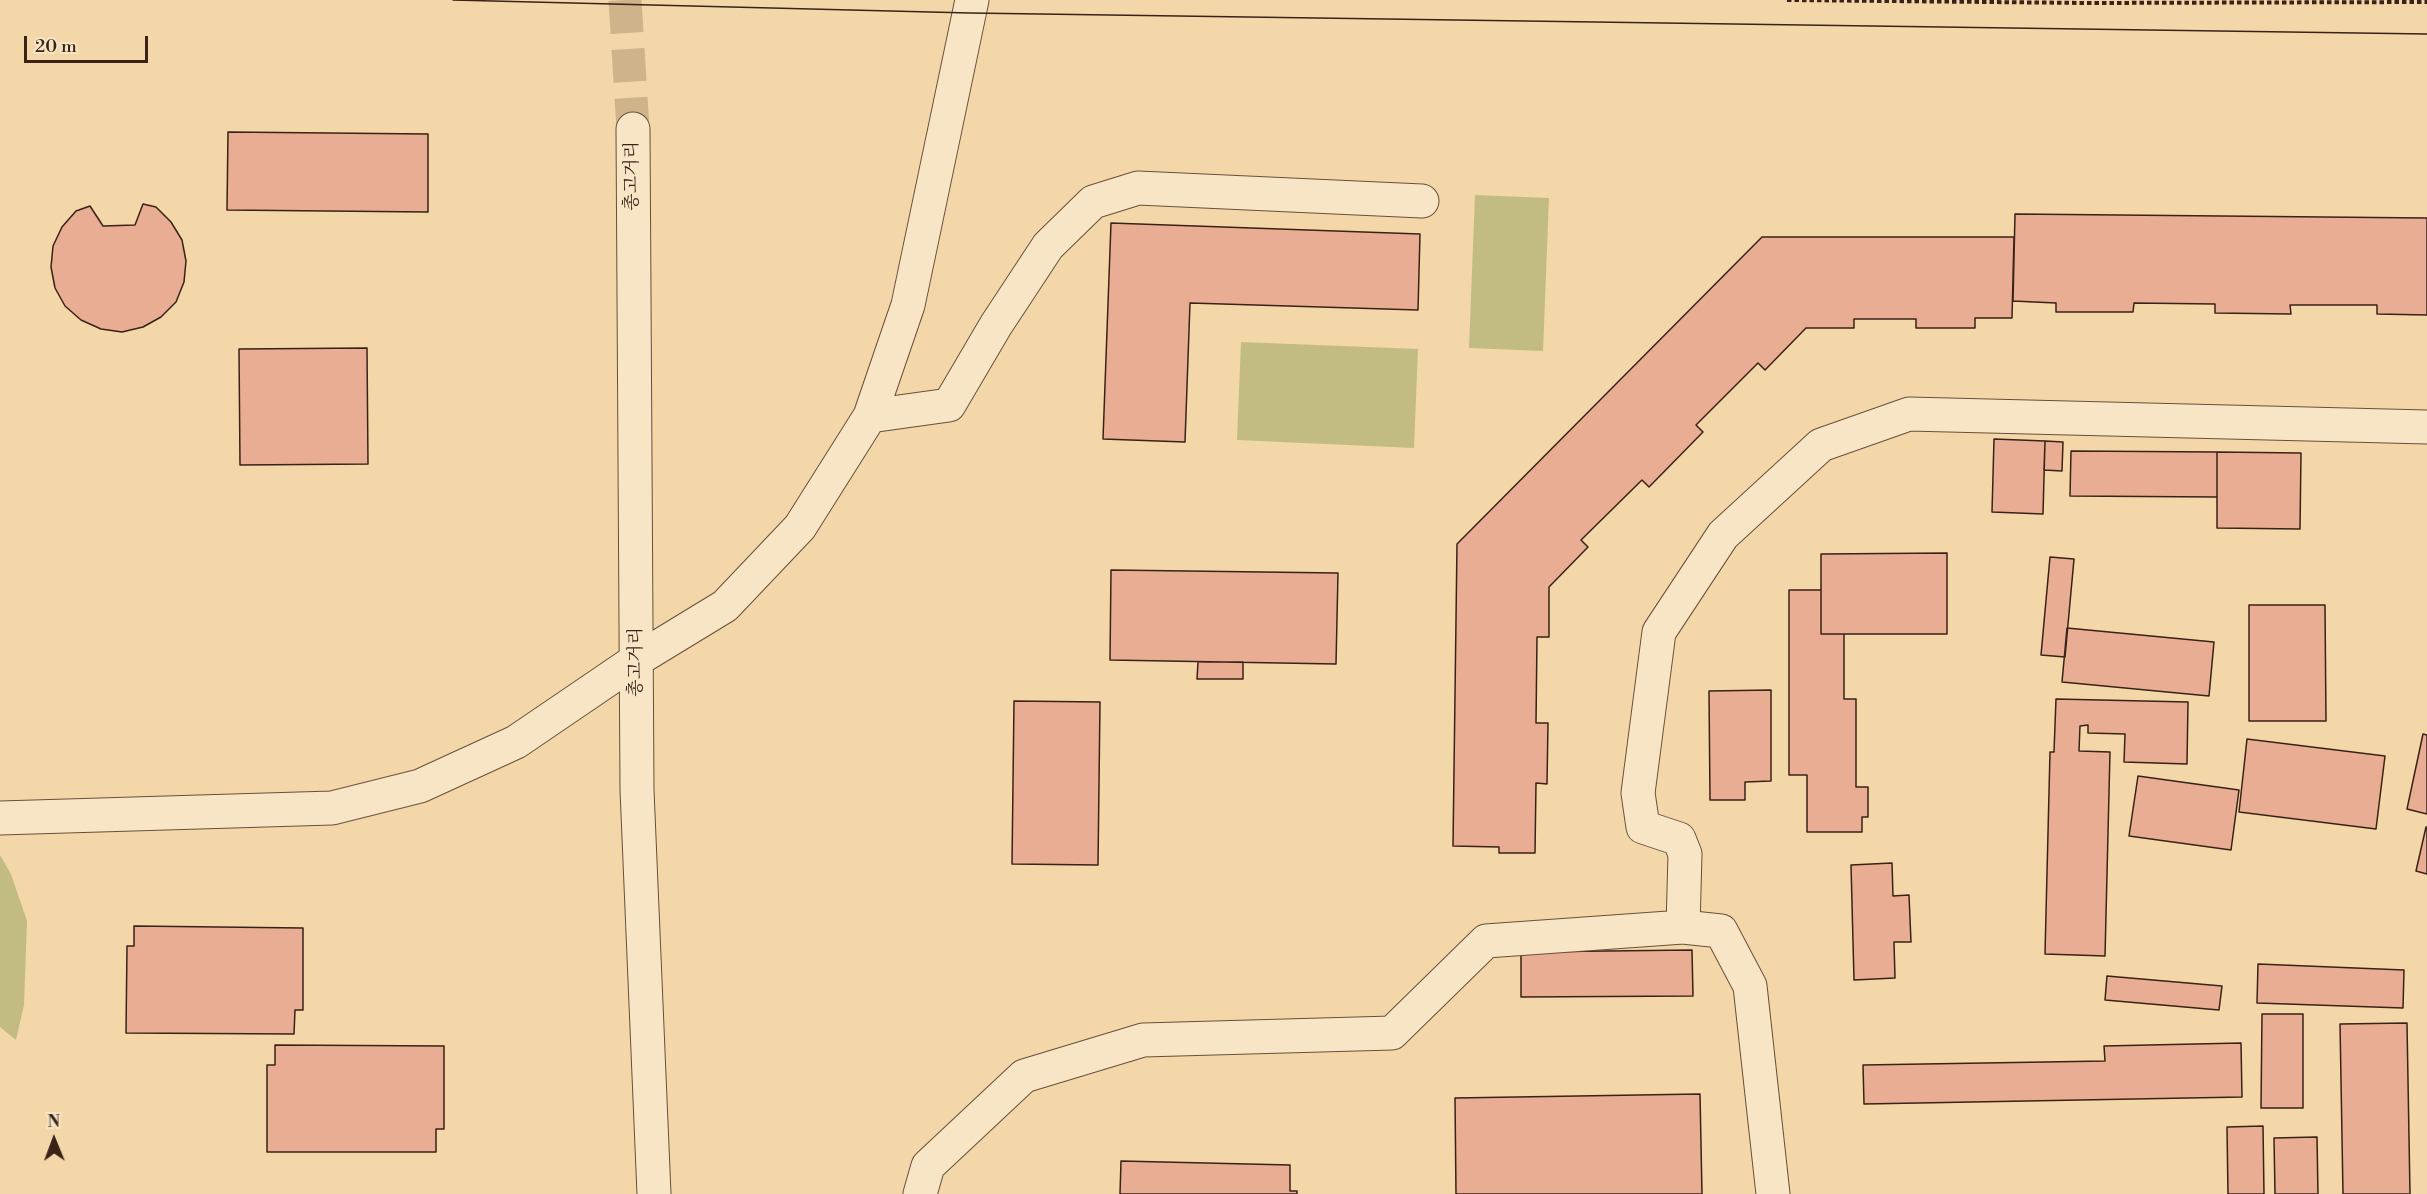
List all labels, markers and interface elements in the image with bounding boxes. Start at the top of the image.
scale bar [27,24,152,62]
text: 20 m [35,35,77,58]
street label: 총고거리 [622,141,644,211]
street label: 총고거리 [626,627,648,697]
north arrow [24,1110,84,1170]
text: N [47,1112,60,1132]

